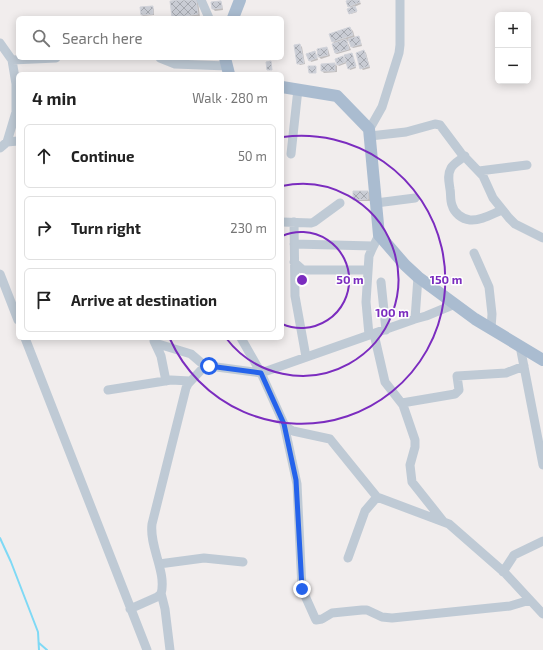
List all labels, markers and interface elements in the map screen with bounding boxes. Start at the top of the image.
map controls [495,12,531,84]
button: + [495,12,531,48]
search box [16,16,284,60]
icon: search [30,27,52,49]
text: Search here [62,29,143,47]
button: − [495,48,531,84]
text: 4 min [32,88,76,108]
text: Walk · 280 m [192,90,268,106]
icon: ahead [33,145,55,167]
text: Continue [71,147,134,165]
text: 50 m [238,148,267,164]
icon: right [33,217,55,239]
text: Turn right [71,219,141,237]
text: 230 m [230,220,267,236]
text: 50 m [336,272,364,286]
text: 150 m [430,272,462,286]
centre of rings [295,273,309,287]
icon: arrive [33,289,55,311]
text: Arrive at destination [71,291,217,309]
text: 100 m [375,305,409,319]
route start [200,357,218,375]
route end [293,580,311,598]

